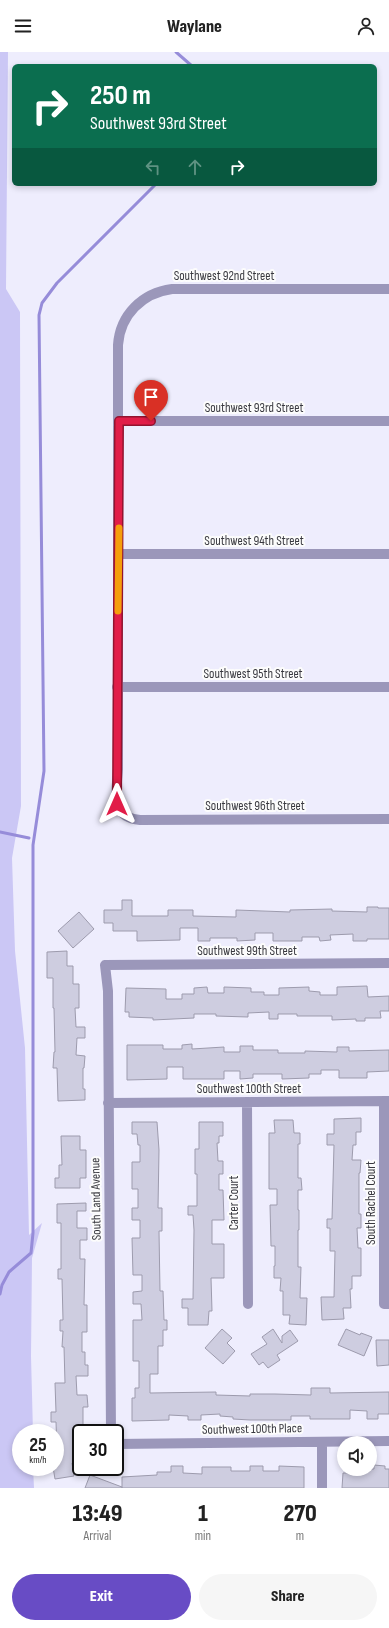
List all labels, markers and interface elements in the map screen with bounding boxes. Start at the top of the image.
icon: menu [12,15,34,37]
icon: person [355,15,377,37]
text: Waylane [167,16,222,37]
text: 250 m [90,79,151,112]
icon: right [24,80,76,132]
text: Southwest 93rd Street [90,113,227,134]
icon: left [142,156,164,178]
icon: ahead [184,156,206,178]
icon: right [226,156,248,178]
street label: Southwest 92nd Street [174,268,274,284]
pin [134,380,168,421]
icon: arrive [140,386,162,408]
street label: Southwest 93rd Street [205,400,303,416]
street label: Southwest 94th Street [204,533,304,549]
street label: Southwest 95th Street [203,666,303,682]
position arrow [96,783,138,825]
street label: Southwest 96th Street [205,798,305,814]
street label: Southwest 99th Street [197,943,297,959]
street label: Southwest 100th Street [197,1081,301,1097]
street label: South Land Avenue [87,1158,105,1240]
street label: South Rachel Court [363,1161,379,1245]
street label: Carter Court [226,1176,242,1230]
street label: Southwest 100th Place [202,1420,302,1438]
speed limit sign: 30 [72,1424,124,1476]
text: 25 [29,1433,47,1457]
map controls [337,1436,377,1476]
button: sound [337,1436,377,1476]
text: km/h [29,1454,47,1466]
text: 13:49 [72,1499,122,1528]
text: 1 [198,1499,208,1528]
text: 270 [283,1499,317,1528]
text: Arrival [83,1528,111,1544]
text: min [195,1528,211,1544]
text: m [296,1528,304,1544]
button: Exit [12,1574,191,1620]
button: Share [199,1574,377,1620]

